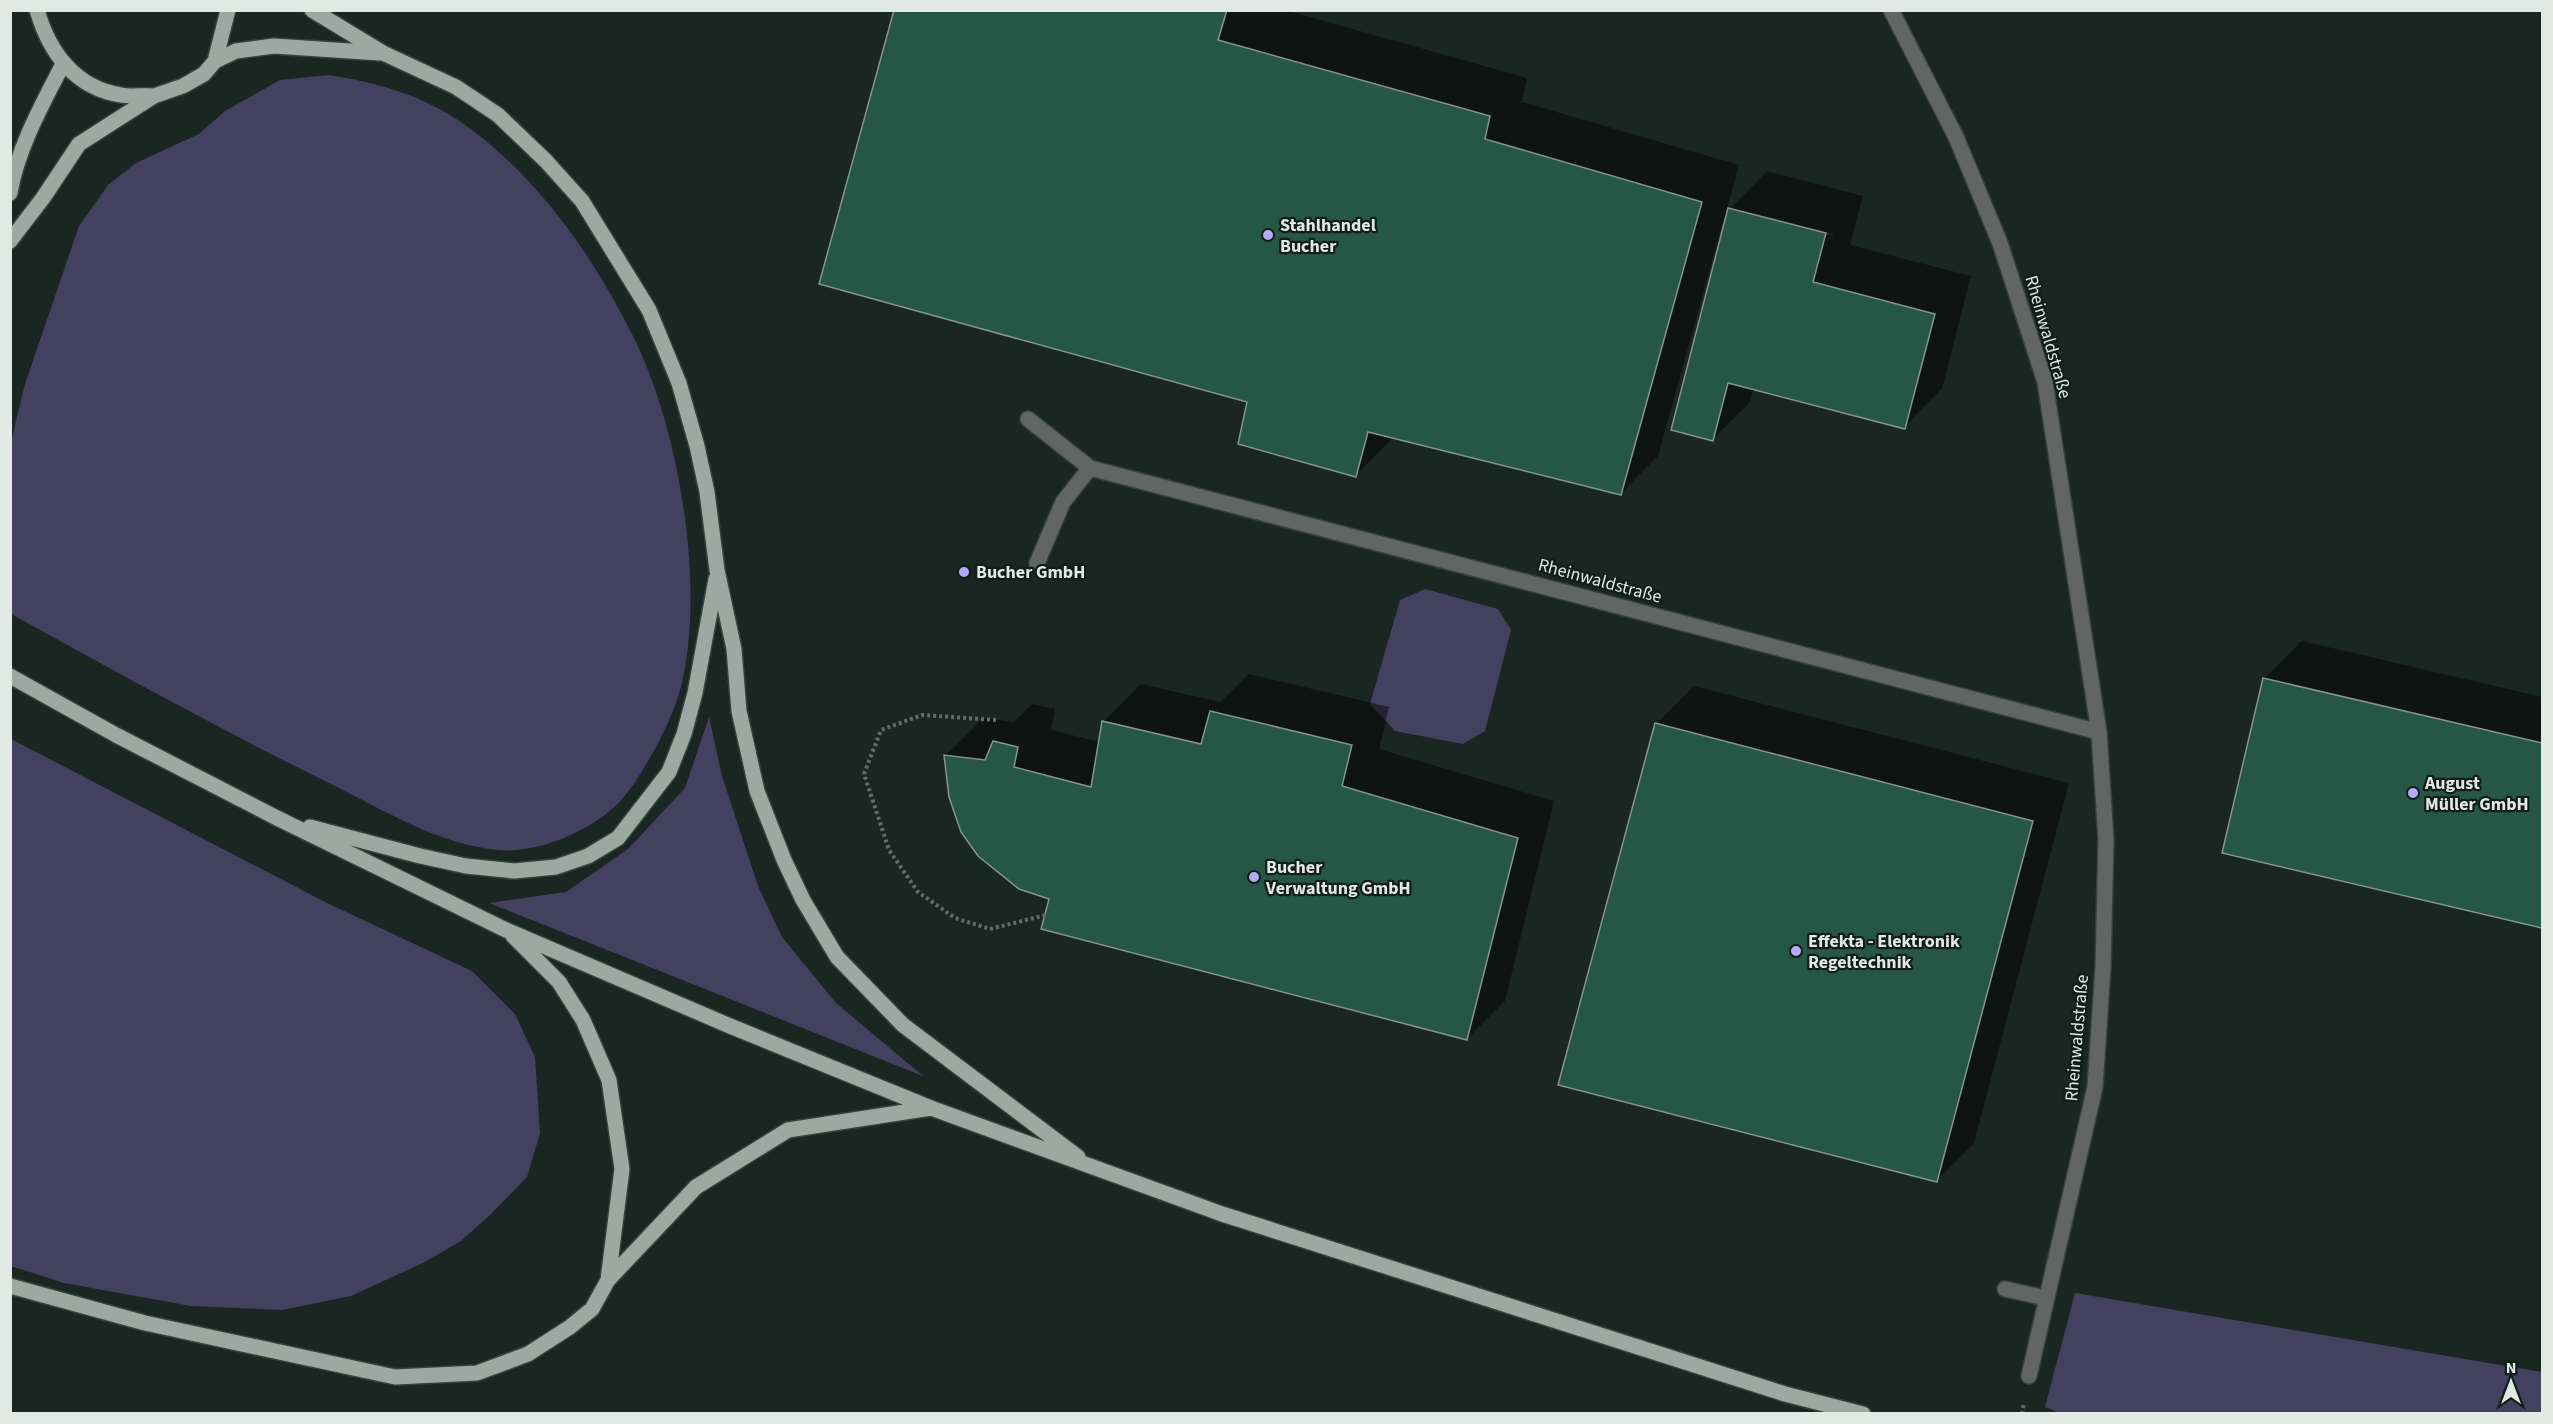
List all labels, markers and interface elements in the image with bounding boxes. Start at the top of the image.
place label: Stahlhandel Bucher [1280,213,1376,259]
marker: Stahlhandel Bucher [1261,228,1275,242]
street label: Rheinwaldstraße [2018,272,2078,402]
street label: Rheinwaldstraße [1535,552,1665,610]
place label: Bucher GmbH [976,560,1085,585]
marker: Bucher GmbH [957,565,971,579]
place label: August Müller GmbH [2424,771,2529,817]
marker: August Müller GmbH [2406,786,2420,800]
place label: Bucher Verwaltung GmbH [1265,855,1411,901]
marker: Bucher Verwaltung GmbH [1247,870,1261,884]
place label: Effekta - Elektronik Regeltechnik [1808,929,1960,975]
marker: Effekta - Elektronik Regeltechnik [1789,944,1803,958]
street label: Rheinwaldstraße [2059,974,2095,1102]
north arrow [2481,1352,2541,1412]
text: N [2506,1357,2516,1379]

